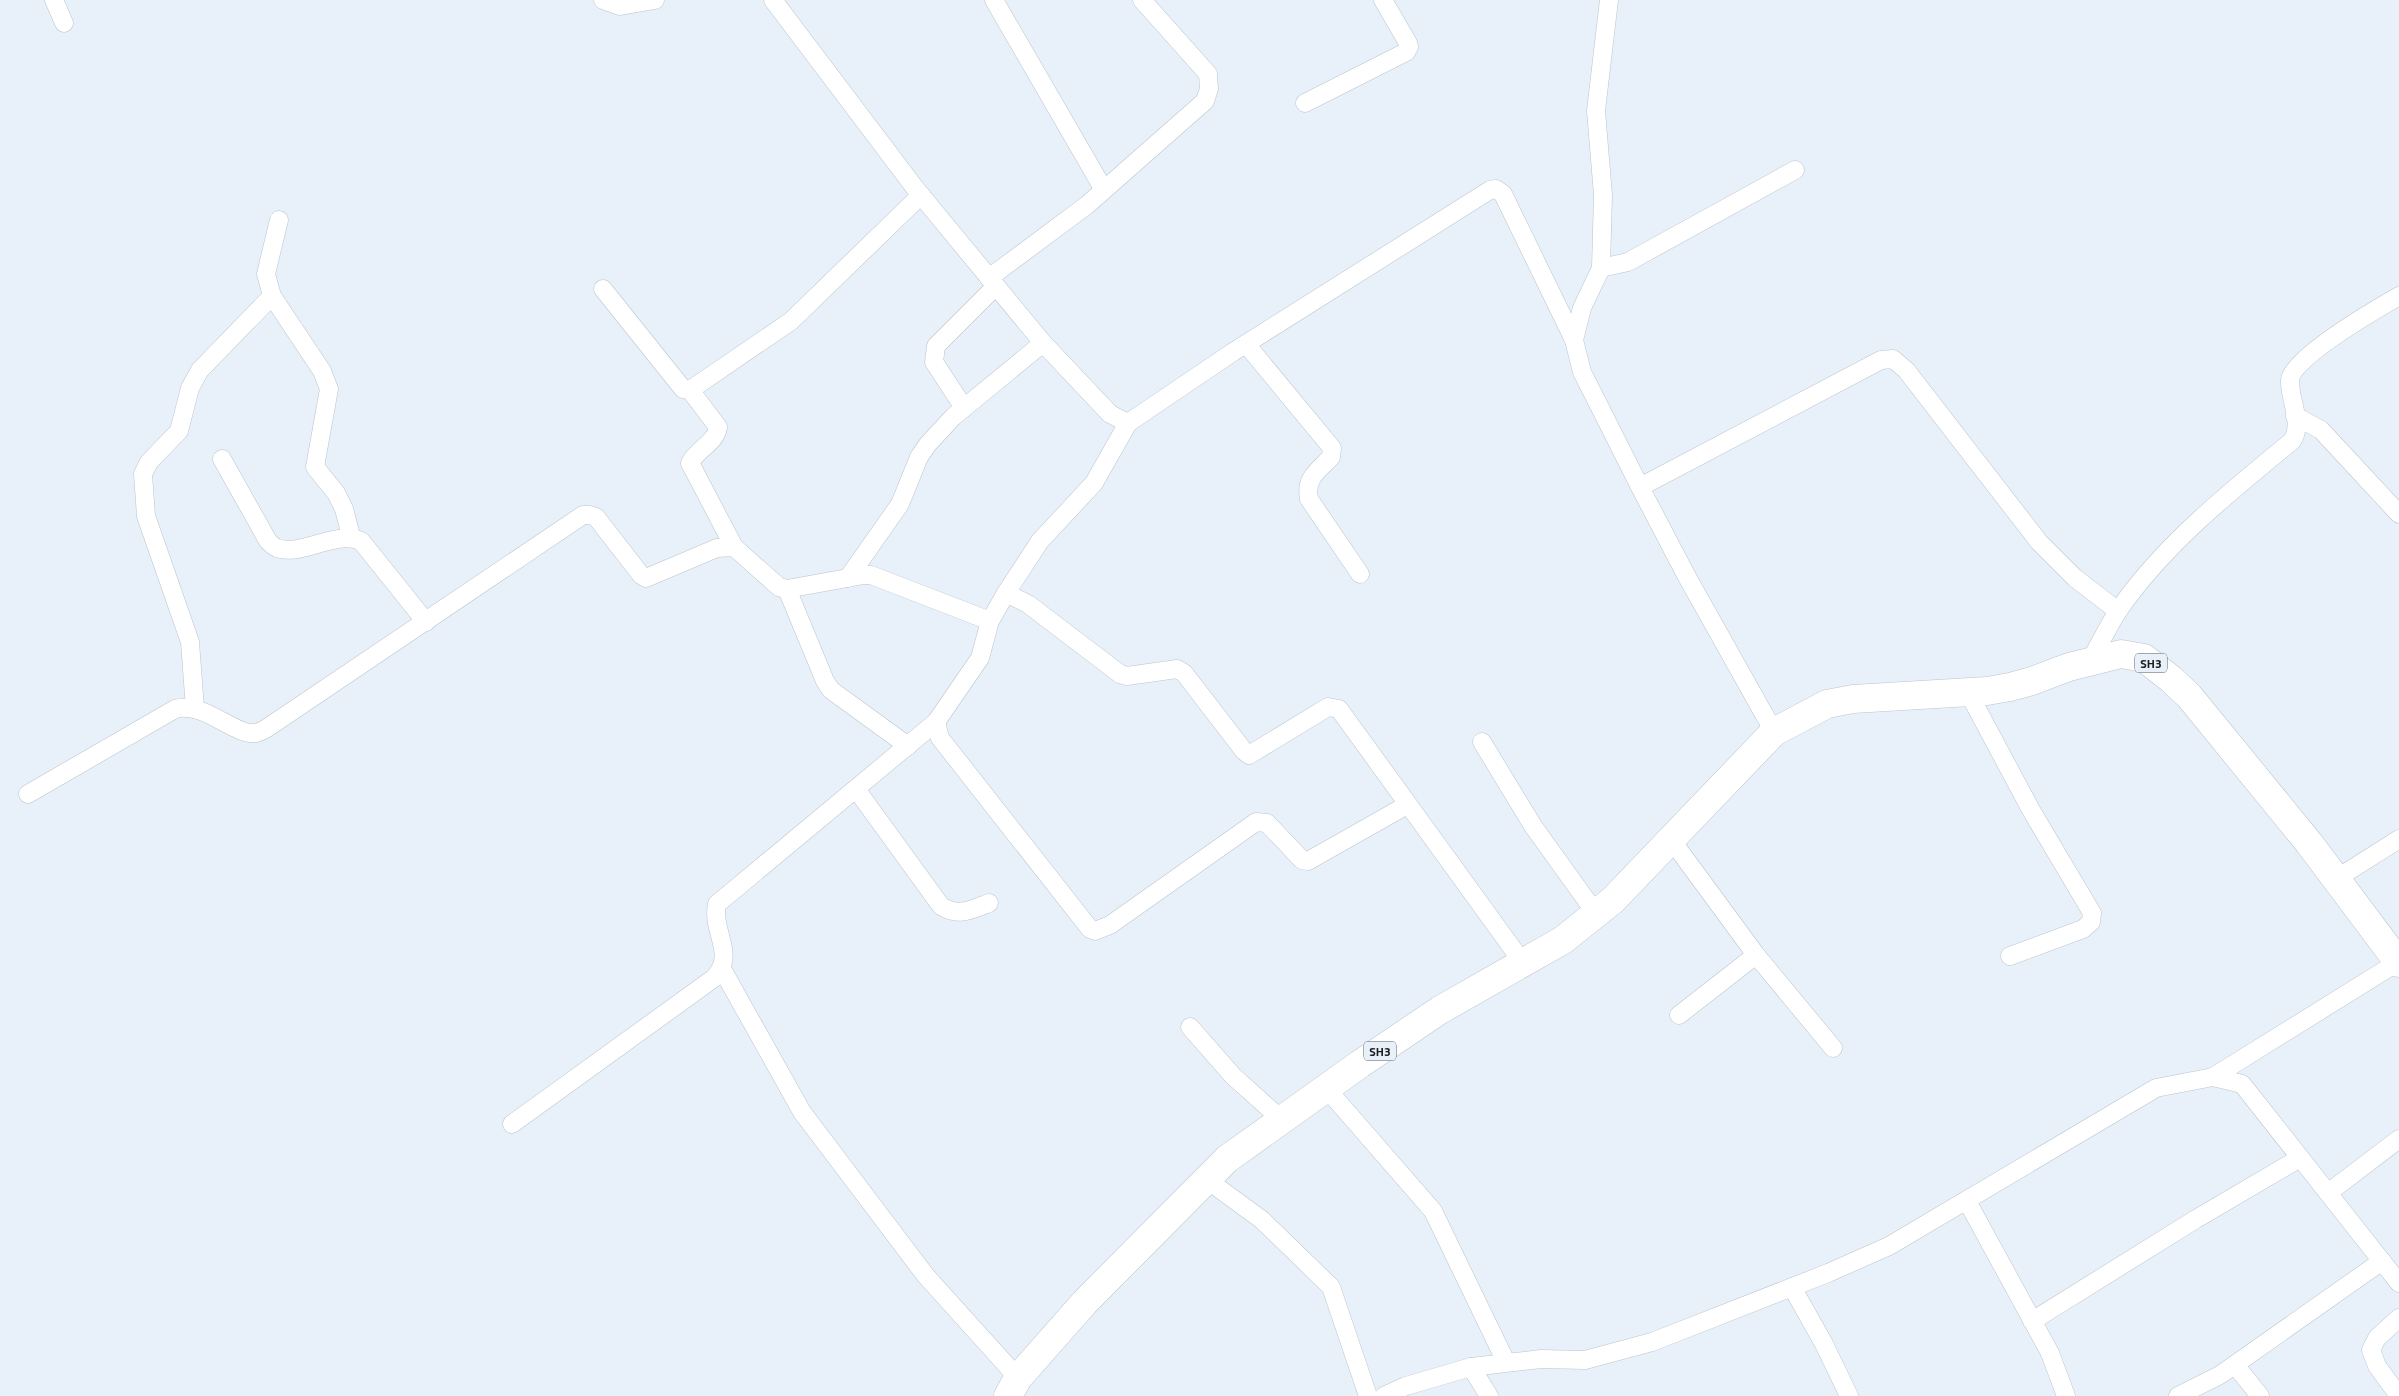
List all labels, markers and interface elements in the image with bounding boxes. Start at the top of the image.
road number: SH3 [2135,654,2167,672]
road number: SH3 [1364,1042,1396,1060]

